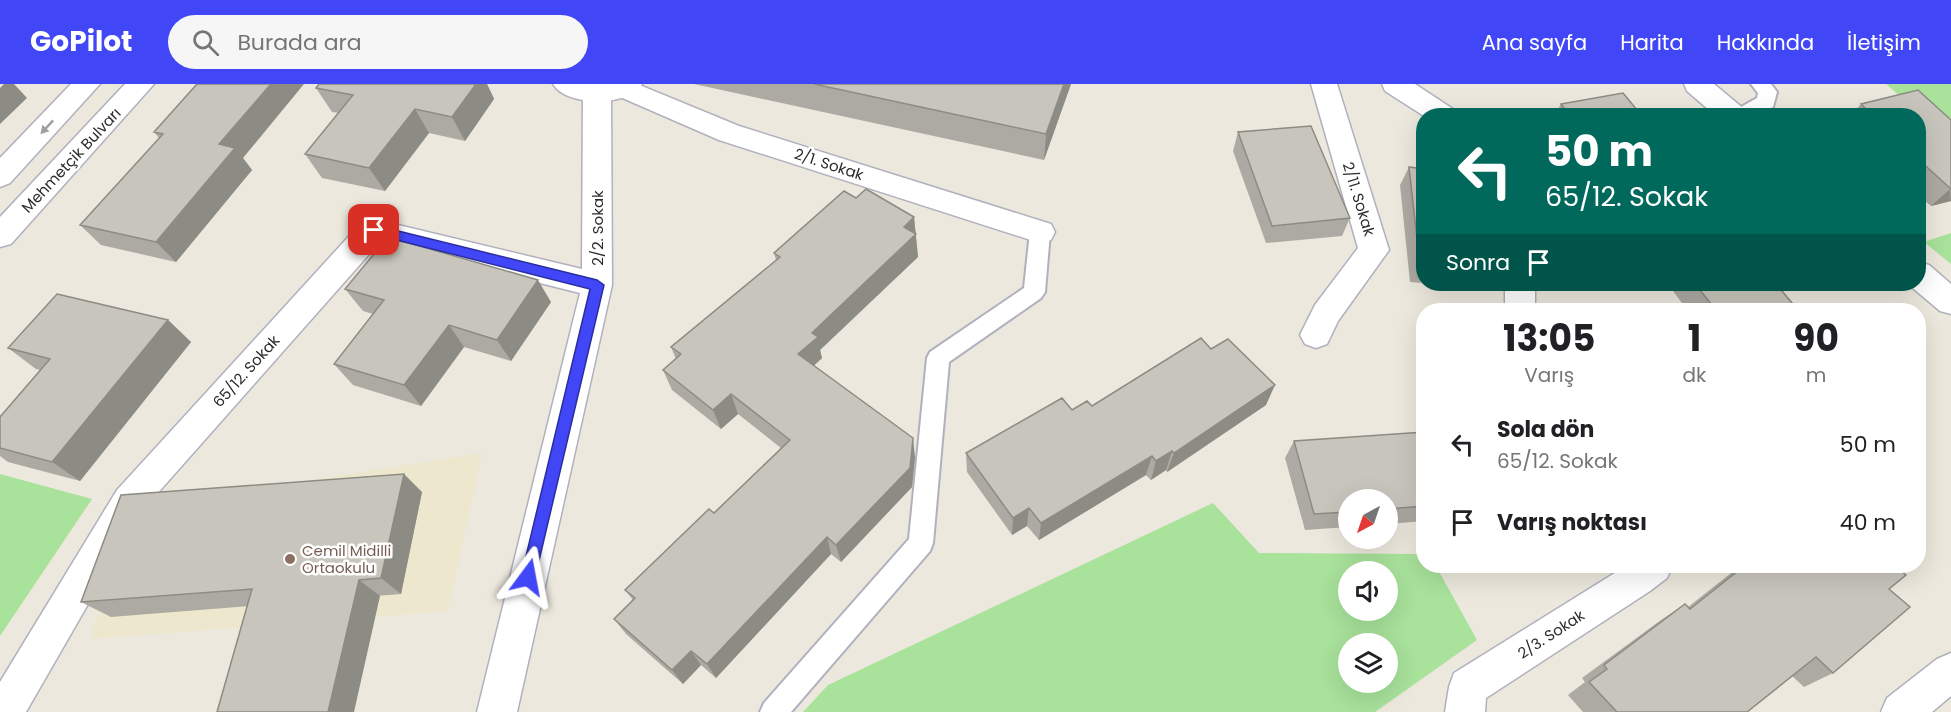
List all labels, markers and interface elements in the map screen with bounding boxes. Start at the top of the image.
search box [168,15,588,69]
text: GoPilot [30,22,132,61]
icon: search [189,26,222,59]
text: Burada ara [237,27,362,58]
text: Ana sayfa [1482,28,1587,57]
text: Harita [1620,28,1684,57]
text: Hakkında [1717,28,1814,57]
text: İletişim [1847,28,1921,57]
street label: Mehmetçik Bulvarı [17,103,125,217]
one-way arrow [40,119,54,133]
text: 50 m [1545,122,1653,181]
icon: left [1446,132,1524,210]
street label: 2/1. Sokak [792,143,867,185]
street label: 2/11. Sokak [1338,159,1380,239]
text: 65/12. Sokak [1545,178,1708,215]
street label: 2/2. Sokak [587,190,608,266]
pin [348,204,399,255]
icon: arrive [357,213,390,246]
icon: arrive [1522,246,1555,279]
text: Sonra [1446,247,1510,278]
text: 13:05 [1503,313,1595,364]
text: 1 [1688,313,1701,364]
text: 90 [1793,313,1839,364]
street label: 65/12. Sokak [208,330,284,412]
text: Varış [1524,361,1574,389]
text: dk [1682,361,1706,389]
text: m [1806,361,1826,389]
text: Sola dön [1497,414,1594,445]
icon: left [1446,428,1479,461]
text: 50 m [1840,429,1896,460]
text: 65/12. Sokak [1497,447,1618,475]
north arrow [1338,489,1398,549]
map controls [1338,489,1398,693]
icon: arrive [1446,506,1479,539]
text: Varış noktası [1497,507,1647,538]
text: 40 m [1840,507,1896,538]
place label: Cemil Midilli Ortaokulu [302,540,391,578]
position arrow [496,545,560,609]
marker: Cemil Midilli Ortaokulu [283,552,297,566]
button: sound [1338,561,1398,621]
street label: 2/3. Sokak [1514,604,1589,663]
button: layers [1338,633,1398,693]

